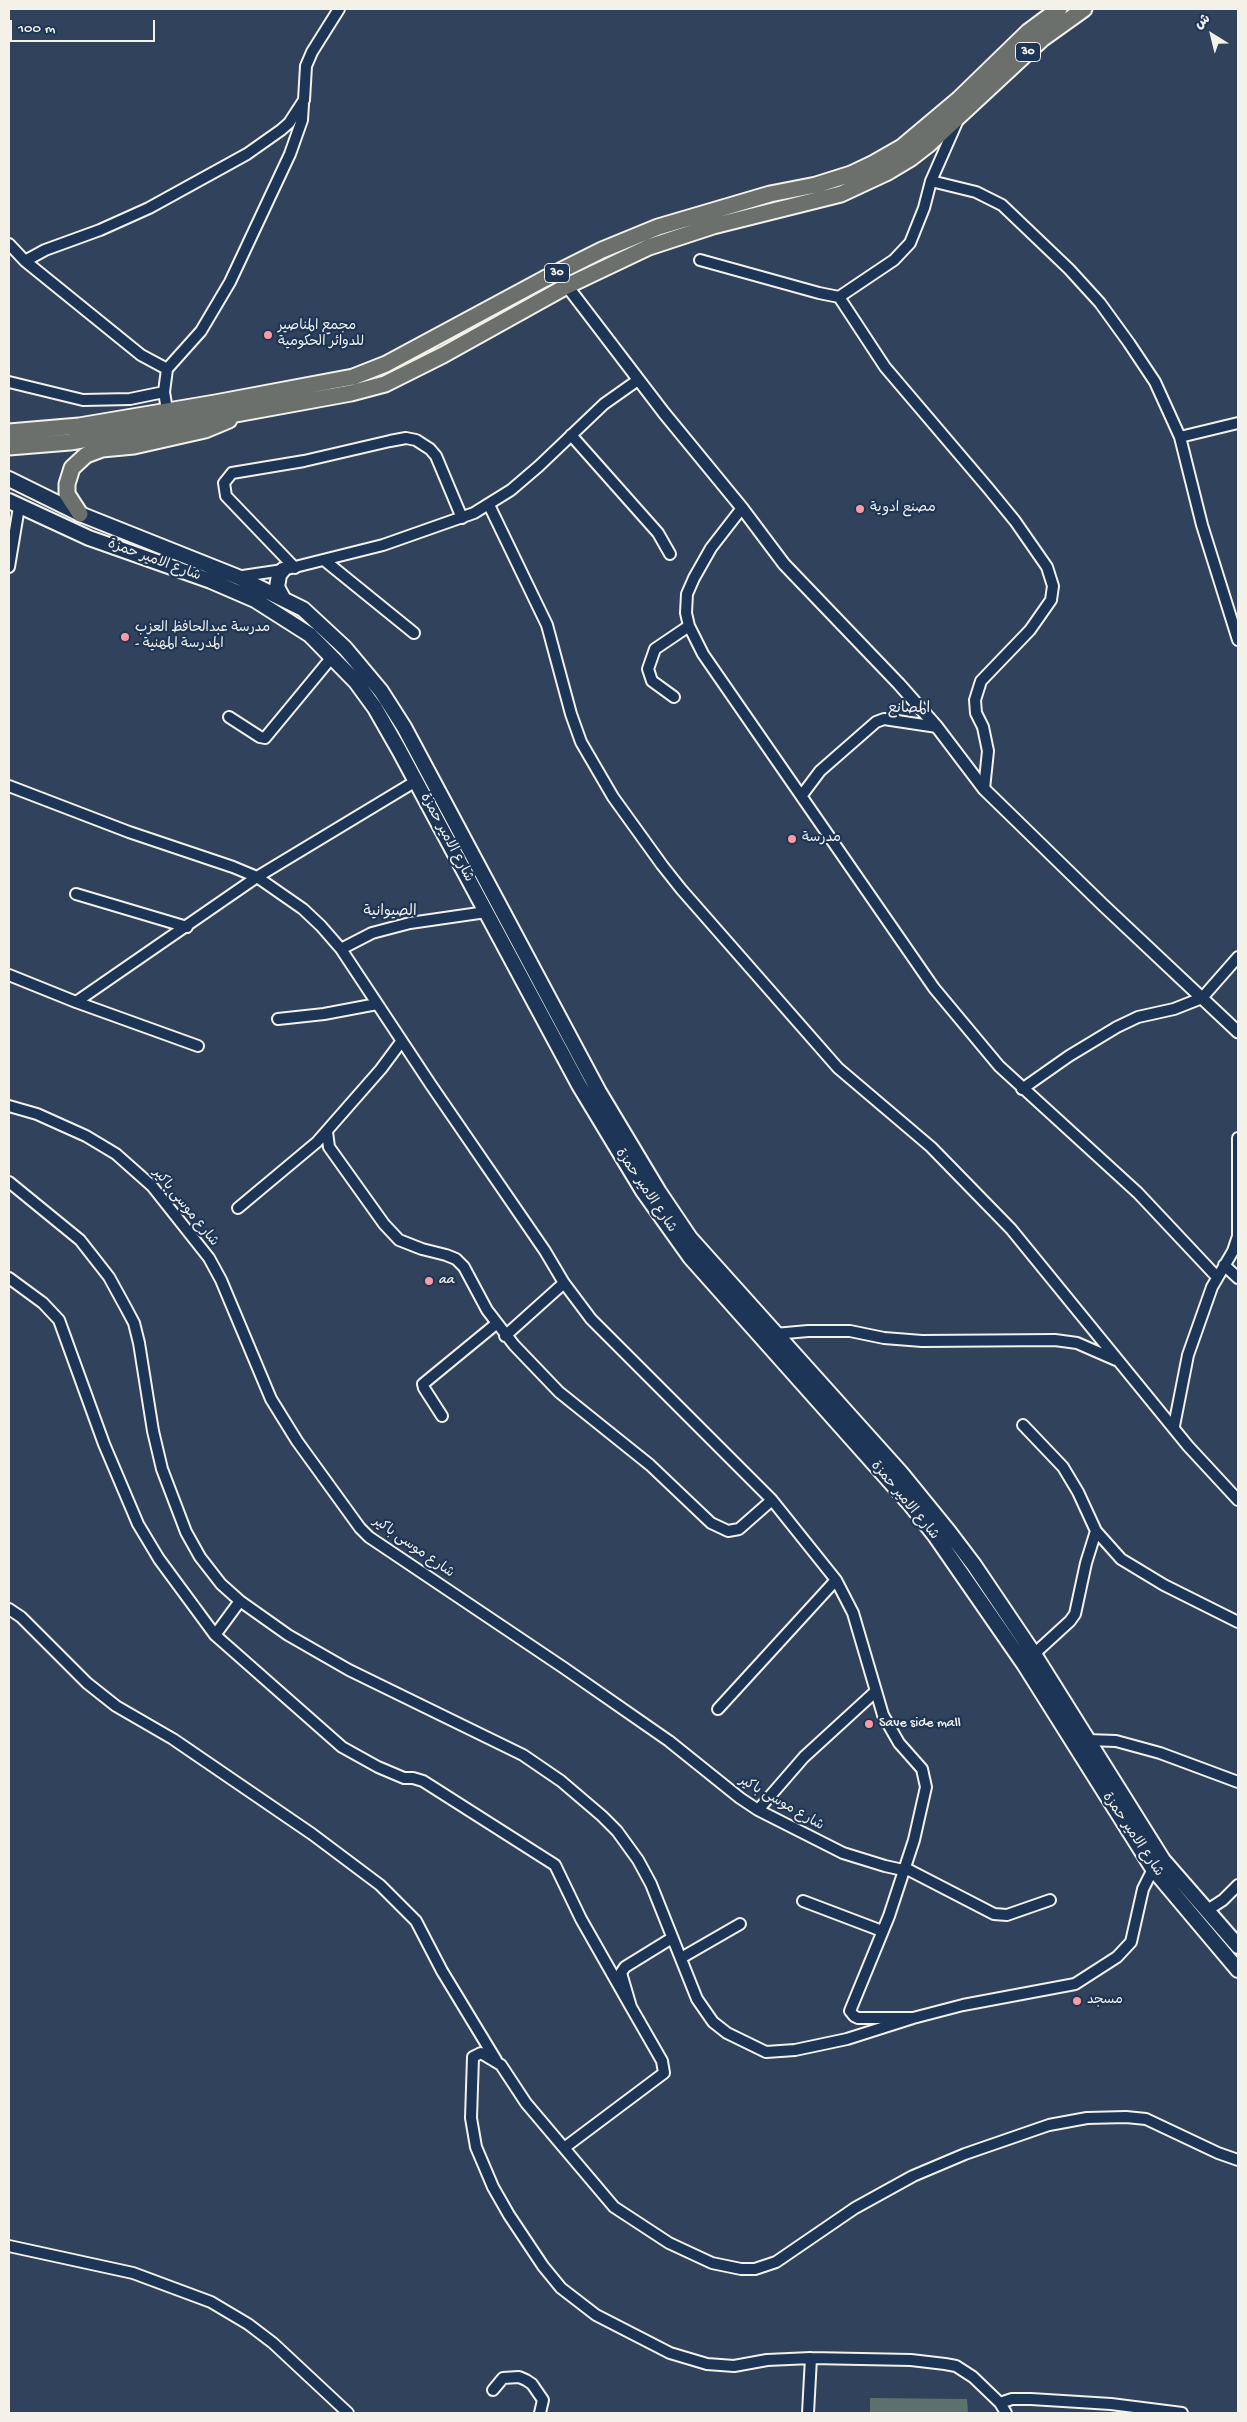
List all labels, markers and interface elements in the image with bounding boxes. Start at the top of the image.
scale bar [12,10,158,42]
north arrow [1187,10,1237,60]
text: ش [1192,11,1214,34]
text: 100 m [18,20,55,38]
road number: 30 [1016,42,1040,62]
road number: 30 [544,264,570,282]
place label: مجمع المناصير للدوائر الحكومية [278,319,364,352]
marker: مجمع المناصير للدوائر الحكومية [262,329,274,341]
place label: مصنع ادوية [870,501,936,517]
marker: مصنع ادوية [854,503,866,515]
street label: شارع الامير حمزة [105,536,203,586]
place label: مدرسة عبدالحافظ العزب - المدرسة المهنية [135,621,270,654]
marker: مدرسة عبدالحافظ العزب - المدرسة المهنية [119,631,131,643]
district label: المصانع [888,701,930,719]
street label: شارع الامير حمزة [416,791,476,885]
place label: مدرسة [802,831,841,847]
marker: مدرسة [786,833,798,845]
district label: الصيوانية [363,904,417,922]
street label: شارع الامير حمزة [611,1146,679,1236]
street label: شارع موسى باكير [148,1166,222,1250]
place label: aa [439,1273,455,1289]
marker: aa [423,1275,435,1287]
street label: شارع الامير حمزة [866,1458,942,1544]
street label: شارع موسى باكير [369,1514,457,1582]
place label: Save side mall [879,1716,961,1732]
marker: Save side mall [863,1718,875,1730]
street label: شارع موسى باكير [736,1773,826,1835]
street label: شارع الامير حمزة [1098,1790,1166,1880]
place label: مسجد [1087,1993,1123,2009]
marker: مسجد [1071,1995,1083,2007]

